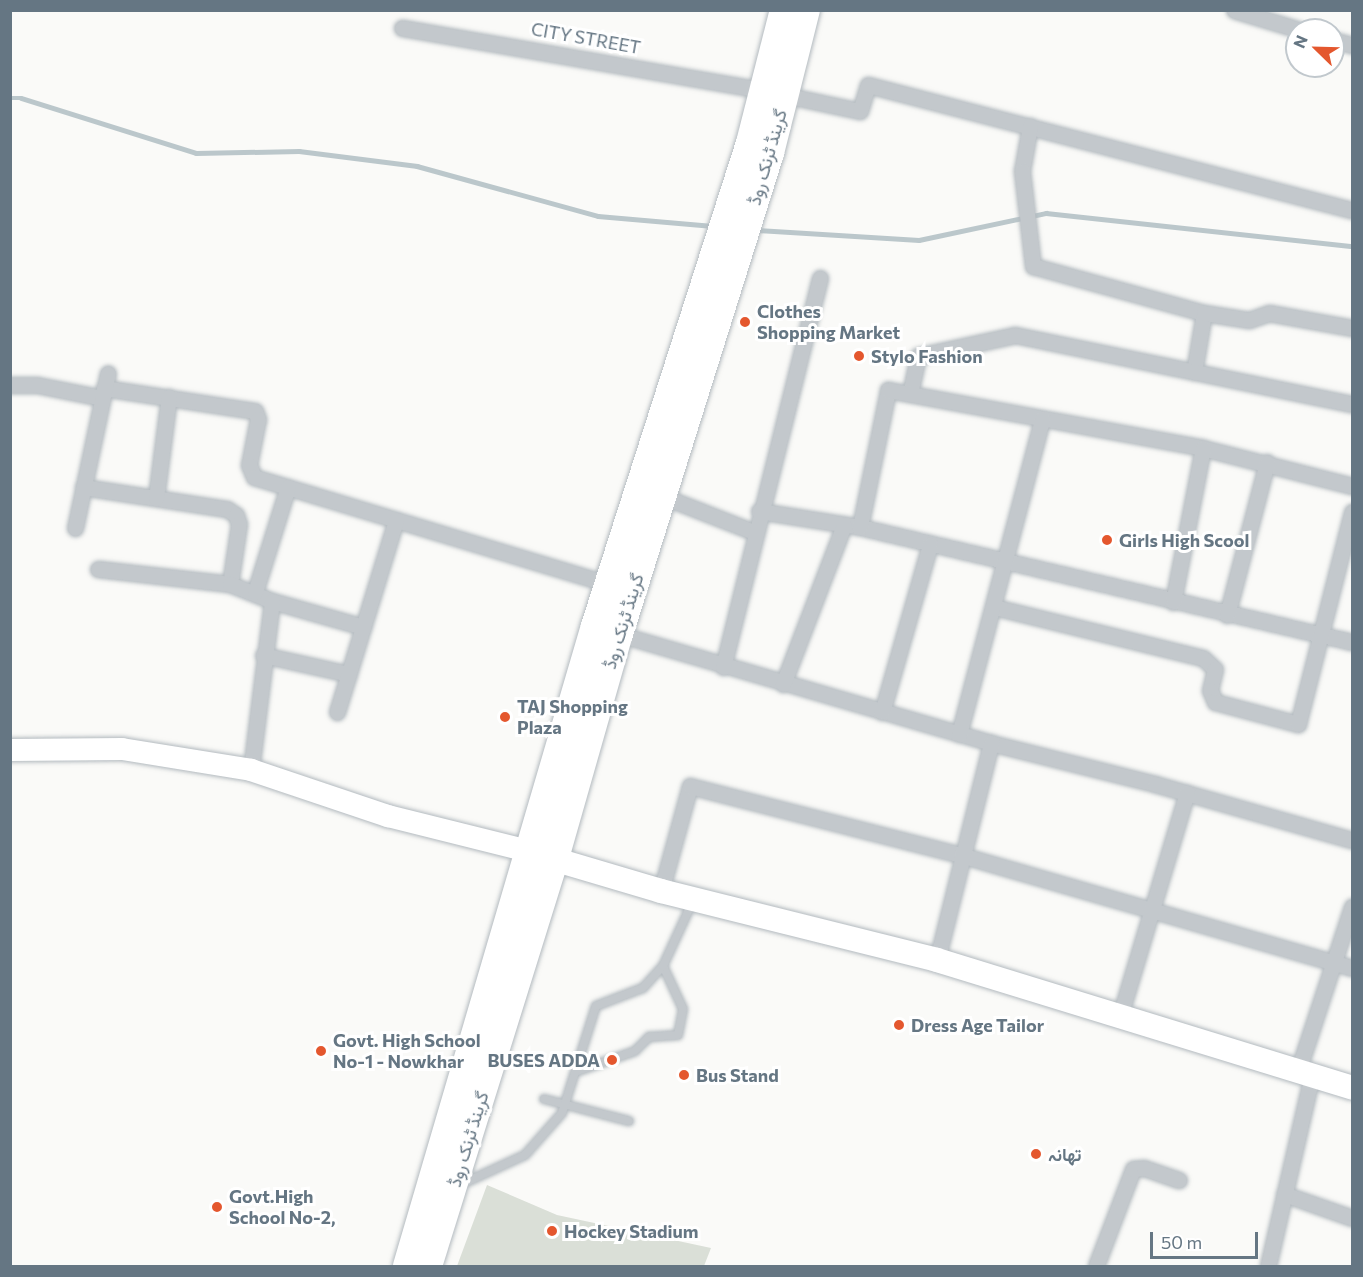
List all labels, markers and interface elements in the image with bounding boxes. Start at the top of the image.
street label: CITY STREET [530,18,642,58]
north arrow [1285,18,1345,78]
text: N [1289,32,1311,51]
street label: گرینڈ ٹرنک روڈ [743,107,791,207]
place label: Clothes Shopping Market [757,301,900,344]
marker: Clothes Shopping Market [738,315,752,329]
place label: Stylo Fashion [871,345,983,367]
marker: Stylo Fashion [852,349,866,363]
place label: Girls High Scool [1119,529,1249,551]
marker: Girls High Scool [1100,533,1114,547]
street label: گرینڈ ٹرنک روڈ [598,571,648,671]
place label: TAJ Shopping Plaza [517,696,628,738]
marker: TAJ Shopping Plaza [498,710,512,724]
place label: Dress Age Tailor [911,1014,1044,1036]
marker: Dress Age Tailor [892,1018,906,1032]
place label: Govt. High School No-1 - Nowkhar [333,1030,481,1072]
marker: Govt. High School No-1 - Nowkhar [314,1044,328,1058]
place label: BUSES ADDA [487,1049,600,1071]
marker: BUSES ADDA [605,1053,619,1067]
place label: Bus Stand [696,1064,779,1086]
marker: Bus Stand [677,1068,691,1082]
street label: گرینڈ ٹرنک روڈ [443,1089,493,1189]
place label: تھانہ [1048,1143,1082,1165]
marker: تھانہ [1029,1147,1043,1161]
place label: Govt.High School No-2, [229,1186,335,1228]
marker: Govt.High School No-2, [210,1200,224,1214]
place label: Hockey Stadium [564,1220,699,1242]
scale bar [1153,1220,1261,1258]
marker: Hockey Stadium [545,1224,559,1238]
text: 50 m [1161,1231,1202,1253]

